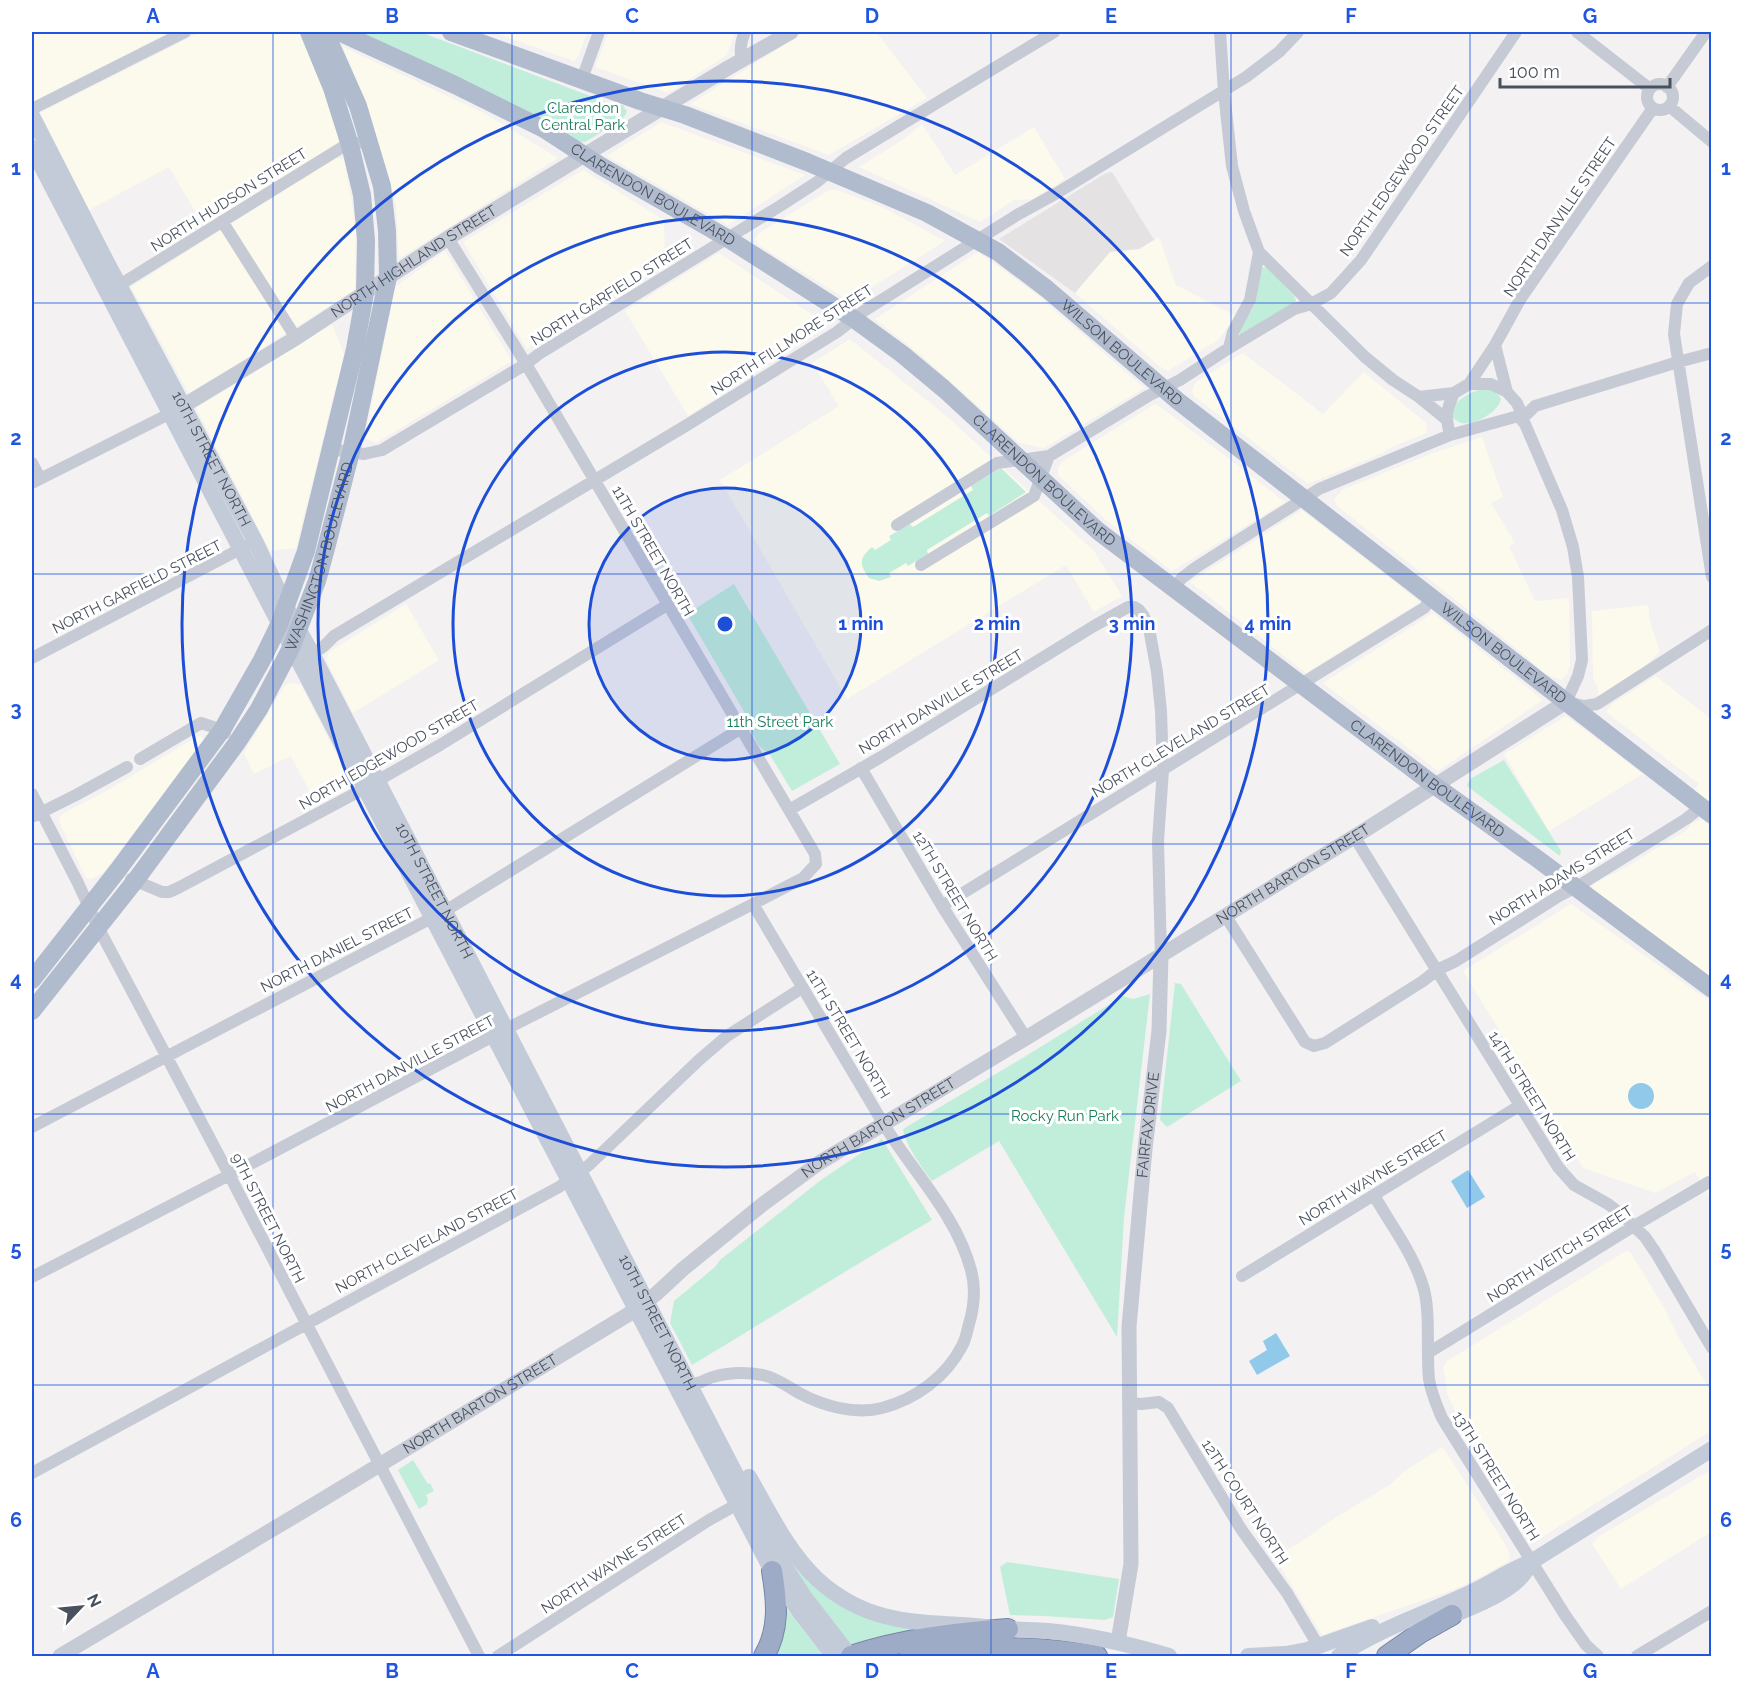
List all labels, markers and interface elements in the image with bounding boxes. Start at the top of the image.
text: A [146,4,160,28]
text: B [385,4,399,28]
text: C [625,4,639,28]
text: D [865,4,879,28]
text: E [1105,4,1117,28]
text: F [1345,4,1357,28]
text: G [1583,4,1597,28]
scale bar [1500,51,1670,89]
text: 100 m [1509,61,1560,82]
street label: NORTH EDGEWOOD STREET [1336,82,1468,260]
park label: Clarendon Central Park [541,99,625,134]
street label: NORTH DANVILLE STREET [1500,134,1620,300]
street label: CLARENDON BOULEVARD [567,140,739,250]
street label: NORTH HUDSON STREET [148,144,310,256]
text: 1 [11,156,21,180]
text: 1 [1721,156,1731,180]
street label: NORTH HIGHLAND STREET [327,202,500,322]
street label: NORTH GARFIELD STREET [528,235,696,349]
street label: NORTH FILLMORE STREET [708,281,876,399]
street label: WILSON BOULEVARD [1057,296,1186,410]
street label: 10TH STREET NORTH [168,388,255,530]
street label: CLARENDON BOULEVARD [968,411,1119,550]
text: 2 [10,426,22,450]
text: 2 [1720,426,1732,450]
street label: WASHINGTON BOULEVARD [282,460,357,653]
street label: 11TH STREET NORTH [608,483,698,619]
street label: NORTH GARFIELD STREET [49,536,225,638]
street label: WILSON BOULEVARD [1437,599,1570,708]
text: 1 min [838,613,884,634]
text: 2 min [974,613,1020,634]
text: 3 min [1109,613,1155,634]
text: 4 min [1245,613,1291,634]
centre of rings [715,614,735,634]
street label: NORTH DANVILLE STREET [856,646,1026,758]
street label: NORTH CLEVELAND STREET [1089,681,1273,801]
street label: NORTH EDGEWOOD STREET [296,696,482,814]
text: 3 [10,697,22,721]
text: 3 [1720,697,1732,721]
park label: 11th Street Park [727,713,833,731]
street label: CLARENDON BOULEVARD [1346,716,1508,842]
street label: 10TH STREET NORTH [392,820,477,962]
street label: NORTH BARTON STREET [1213,820,1373,928]
street label: NORTH ADAMS STREET [1486,825,1638,929]
street label: 12TH STREET NORTH [909,828,1001,964]
street label: NORTH DANIEL STREET [258,904,416,996]
street label: 11TH STREET NORTH [802,966,894,1102]
text: 4 [10,967,22,991]
text: 4 [1720,967,1732,991]
street label: NORTH DANVILLE STREET [323,1012,497,1116]
street label: 14TH STREET NORTH [1485,1028,1579,1164]
street label: FAIRFAX DRIVE [1133,1071,1163,1179]
street label: NORTH BARTON STREET [798,1074,959,1182]
park label: Rocky Run Park [1011,1107,1119,1125]
street label: NORTH WAYNE STREET [1296,1127,1450,1229]
street label: 9TH STREET NORTH [227,1150,309,1286]
street label: NORTH CLEVELAND STREET [332,1185,522,1297]
street label: NORTH VEITCH STREET [1484,1202,1636,1306]
text: 5 [10,1237,22,1261]
text: 5 [1720,1237,1732,1261]
street label: 10TH STREET NORTH [615,1252,700,1393]
street label: NORTH BARTON STREET [400,1350,561,1458]
street label: 13TH STREET NORTH [1449,1408,1543,1544]
street label: 12TH COURT NORTH [1198,1436,1292,1568]
text: 6 [10,1508,22,1532]
text: 6 [1720,1508,1732,1532]
street label: NORTH WAYNE STREET [538,1510,690,1618]
north arrow [51,1577,111,1637]
text: N [83,1591,105,1610]
text: A [146,1659,160,1683]
text: B [385,1659,399,1683]
text: C [625,1659,639,1683]
text: D [865,1659,879,1683]
text: E [1105,1659,1117,1683]
text: F [1345,1659,1357,1683]
text: G [1583,1659,1597,1683]

